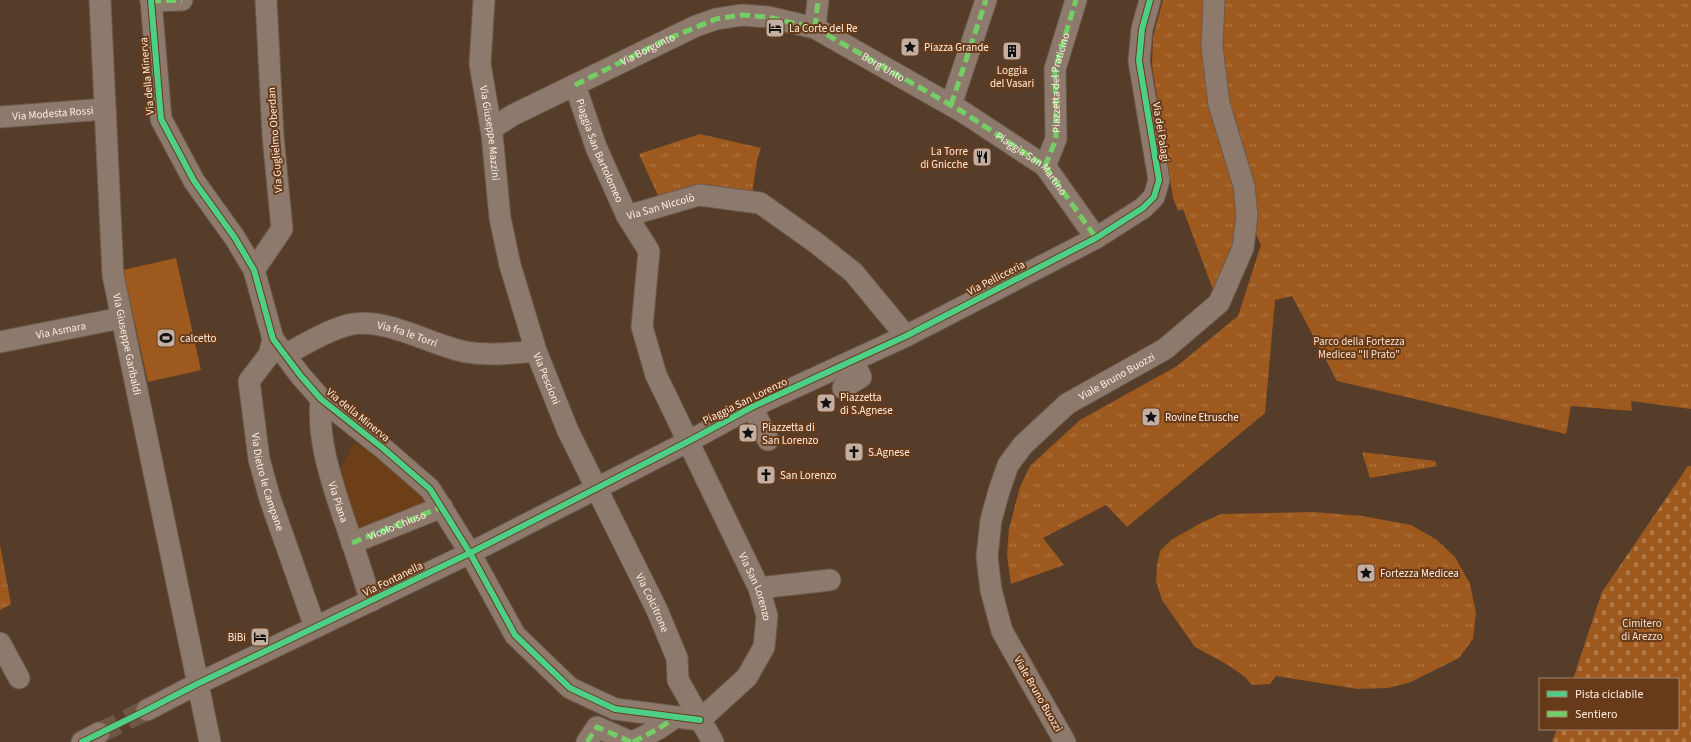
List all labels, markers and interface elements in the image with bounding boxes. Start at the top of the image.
hotel icon: La Corte del Re [764,17,786,39]
place label: La Corte del Re [789,21,858,36]
street label: Via Borgunto [618,29,677,69]
street label: Piazzetta del Praticino [1047,31,1073,133]
place icon: Piazza Grande [899,36,921,58]
street label: Via della Minerva [136,37,158,115]
place label: Piazza Grande [924,40,989,55]
building icon: Loggia del Vasari [1001,40,1023,62]
street label: Borg'Unto [859,49,908,85]
place label: Loggia del Vasari [990,63,1034,91]
street label: Via Giuseppe Mazzini [476,84,504,181]
street label: Via Guglielmo Oberdan [264,87,286,193]
street label: Piaggia San Bartolomeo [573,97,627,205]
street label: Via dei Palagi [1149,101,1173,163]
street label: Via Modesta Rossi [12,102,94,124]
street label: Piaggia San Martino [993,128,1071,198]
place label: La Torre di Gnicche [920,144,969,172]
restaurant icon: La Torre di Gnicche [971,146,993,168]
street label: Via San Niccolò [625,189,696,223]
street label: Via Pellicceria [965,257,1027,299]
street label: Via Giuseppe Garibaldi [109,292,145,396]
street label: Via fra le Torri [376,317,440,350]
street label: Via Asmara [34,318,87,342]
sports icon: calcetto [155,327,177,349]
place label: calcetto [180,331,216,346]
park label: Parco della Fortezza Medicea "Il Prato" [1313,334,1405,362]
street label: Viale Bruno Buozzi [1076,349,1157,404]
street label: Via Pescioni [530,350,564,407]
street label: Piaggia San Lorenzo [700,374,790,428]
street label: Via della Minerva [323,385,393,445]
place label: Piazzetta di S.Agnese [840,390,893,418]
place icon: Piazzetta di S.Agnese [815,392,837,414]
place icon: Rovine Etrusche [1140,406,1162,428]
place label: Rovine Etrusche [1165,410,1239,425]
place label: Piazzetta di San Lorenzo [762,420,819,448]
place icon: Piazzetta di San Lorenzo [737,422,759,444]
street label: Via Dietro le Campane [248,432,288,533]
church icon: S.Agnese [843,441,865,463]
place label: S.Agnese [868,445,910,460]
church icon: San Lorenzo [755,464,777,486]
place label: San Lorenzo [780,468,837,483]
street label: Via Piana [325,479,352,524]
street label: Vicolo Chiuso [365,507,428,544]
street label: Via San Lorenzo [735,550,775,622]
street label: Via Fontanella [360,558,426,600]
place icon: Fortezza Medicea [1355,562,1377,584]
place label: Fortezza Medicea [1380,566,1459,581]
street label: Via Colcitrone [632,570,673,635]
park label: Cimitero di Arezzo [1621,616,1663,644]
hotel icon: BiBi [249,626,271,648]
place label: BiBi [228,630,246,645]
street label: Viale Bruno Buozzi [1010,653,1066,735]
legend [1539,678,1679,730]
text: Pista ciclabile [1575,686,1643,703]
text: Sentiero [1575,706,1617,723]

